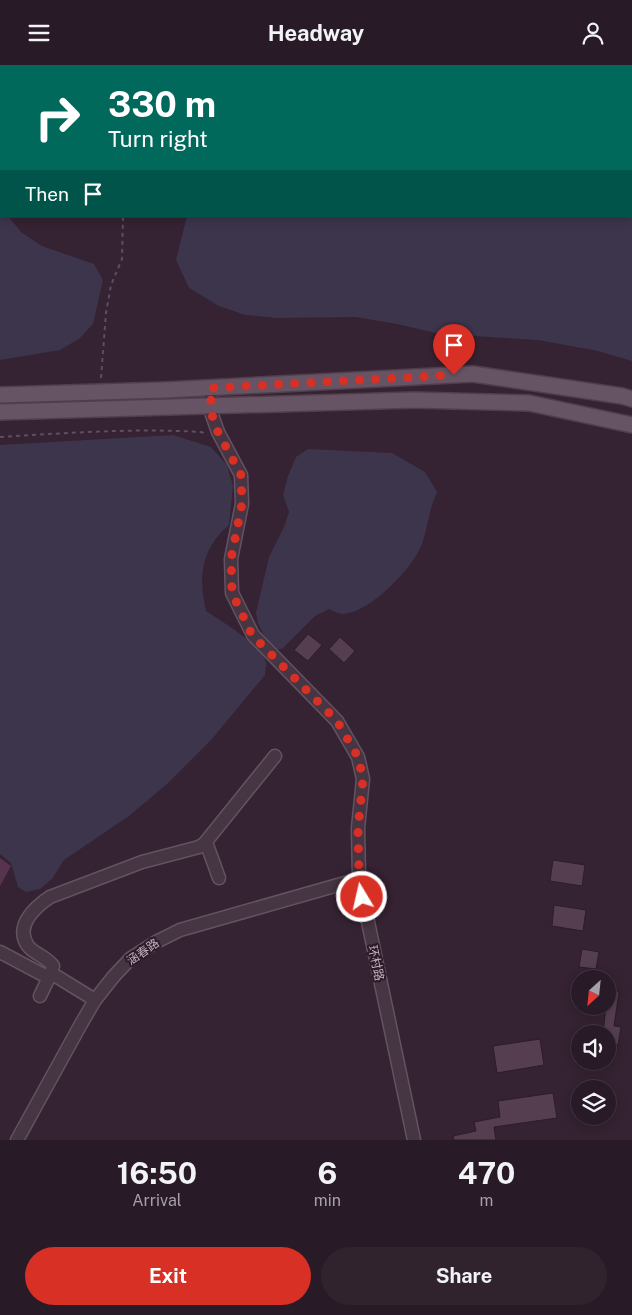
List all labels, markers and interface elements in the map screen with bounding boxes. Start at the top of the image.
icon: menu [25,19,53,47]
icon: person [579,19,607,47]
text: Headway [268,20,364,46]
text: 330 m [108,84,216,125]
icon: right [25,85,90,150]
text: Turn right [108,126,208,152]
icon: arrive [79,180,107,208]
text: Then [25,183,69,205]
pin [433,324,475,375]
icon: arrive [440,331,468,359]
position arrow [335,870,387,922]
street label: 涵春路 [124,936,162,968]
street label: 环村路 [365,944,387,982]
north arrow [571,970,616,1015]
map controls [571,970,616,1125]
button: sound [571,1025,616,1070]
button: layers [571,1080,616,1125]
text: 16:50 [117,1155,197,1191]
text: 6 [317,1155,337,1191]
text: 470 [458,1155,515,1191]
text: Arrival [132,1191,182,1210]
text: min [314,1191,341,1210]
text: m [480,1191,493,1210]
button: Exit [25,1247,311,1305]
button: Share [321,1247,607,1305]

